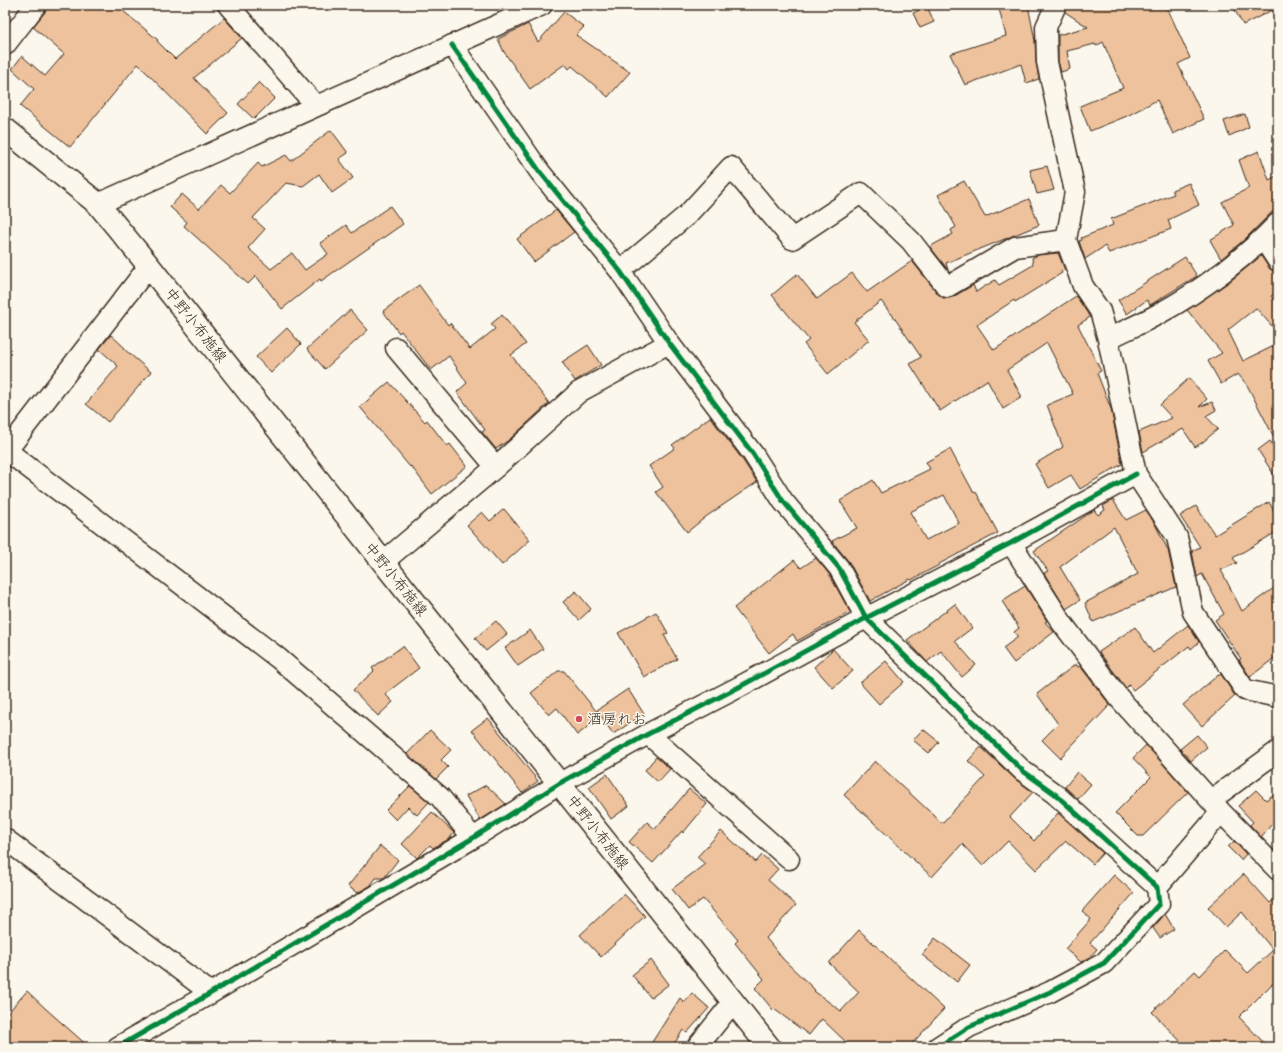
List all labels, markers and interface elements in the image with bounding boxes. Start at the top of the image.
street label: 中野小布施線 [158,282,234,368]
street label: 中野小布施線 [358,536,434,622]
place label: 酒房れお [587,706,647,732]
marker: 酒房れお [574,714,584,724]
street label: 中野小布施線 [560,789,636,875]

